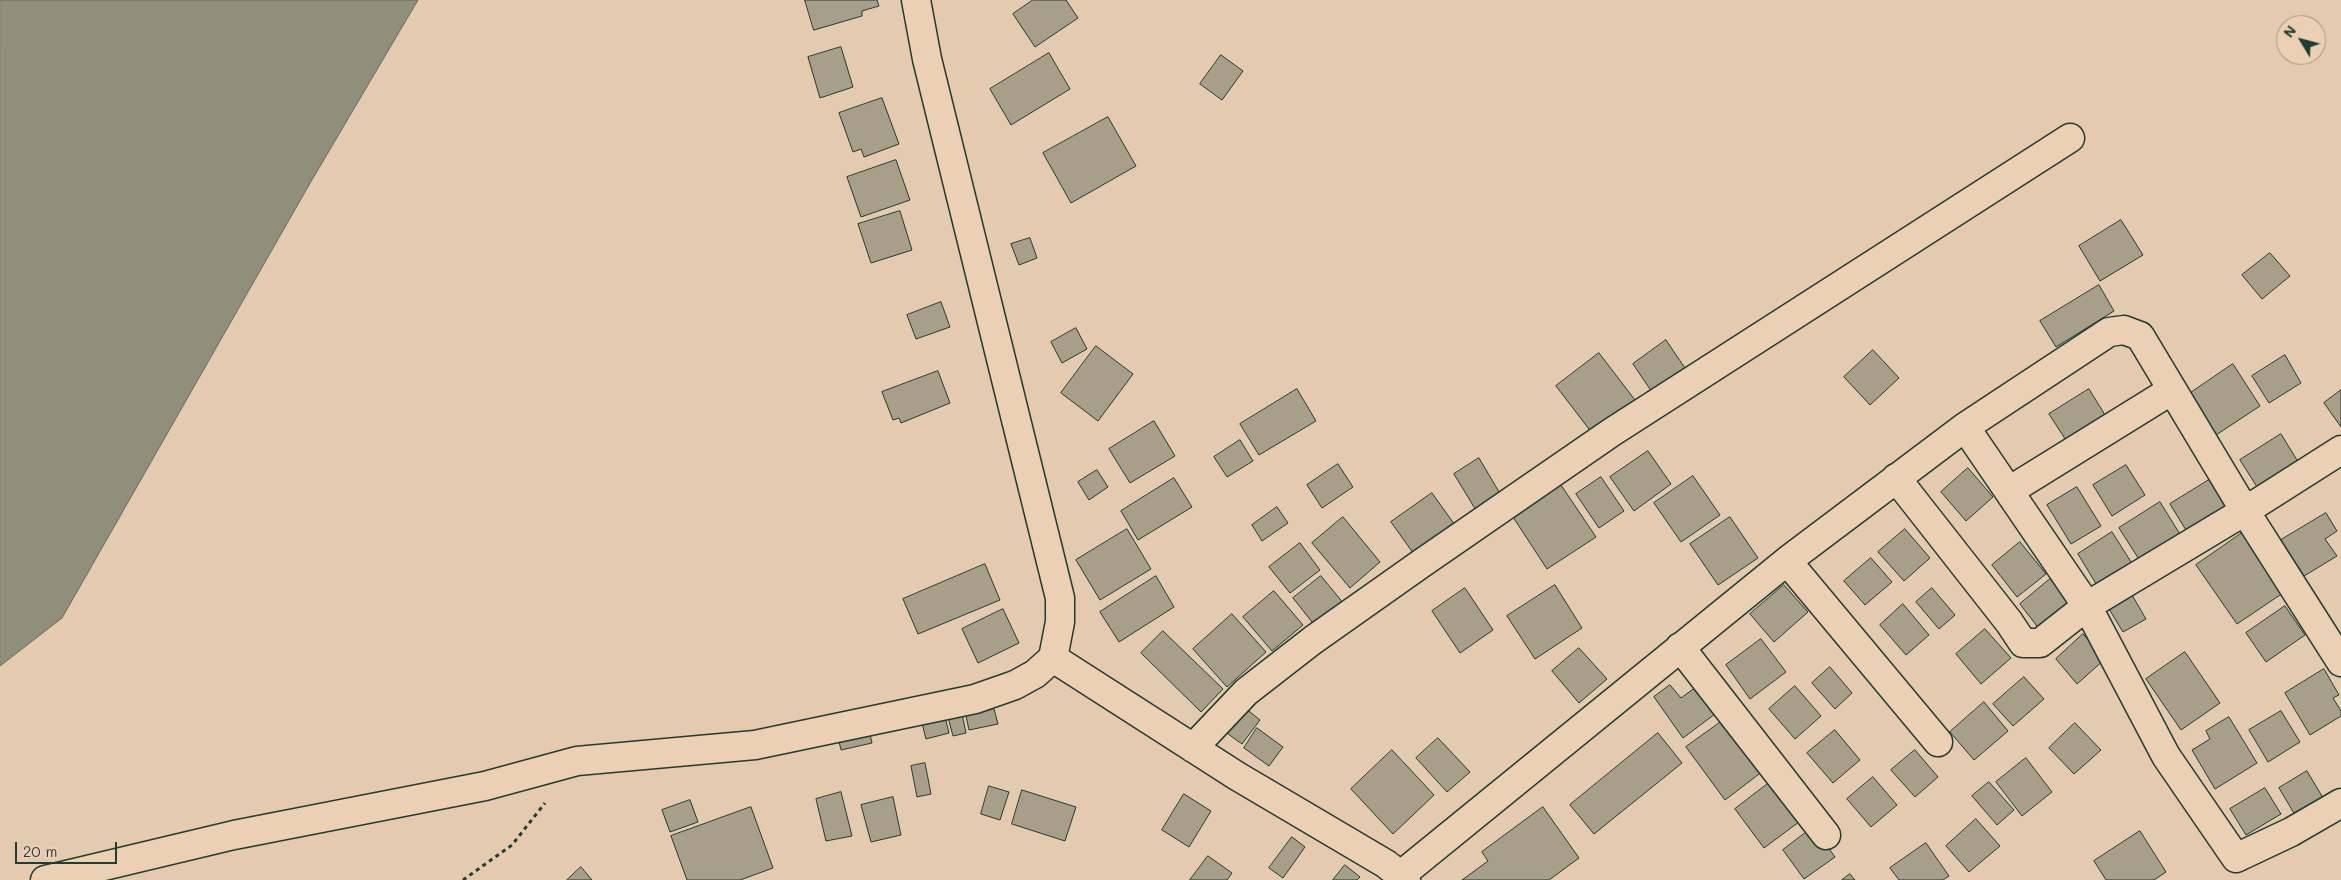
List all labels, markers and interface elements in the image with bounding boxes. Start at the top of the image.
north arrow [2276,15,2326,65]
text: N [2279,21,2300,41]
scale bar [18,832,120,864]
text: 20 m [23,841,57,861]

